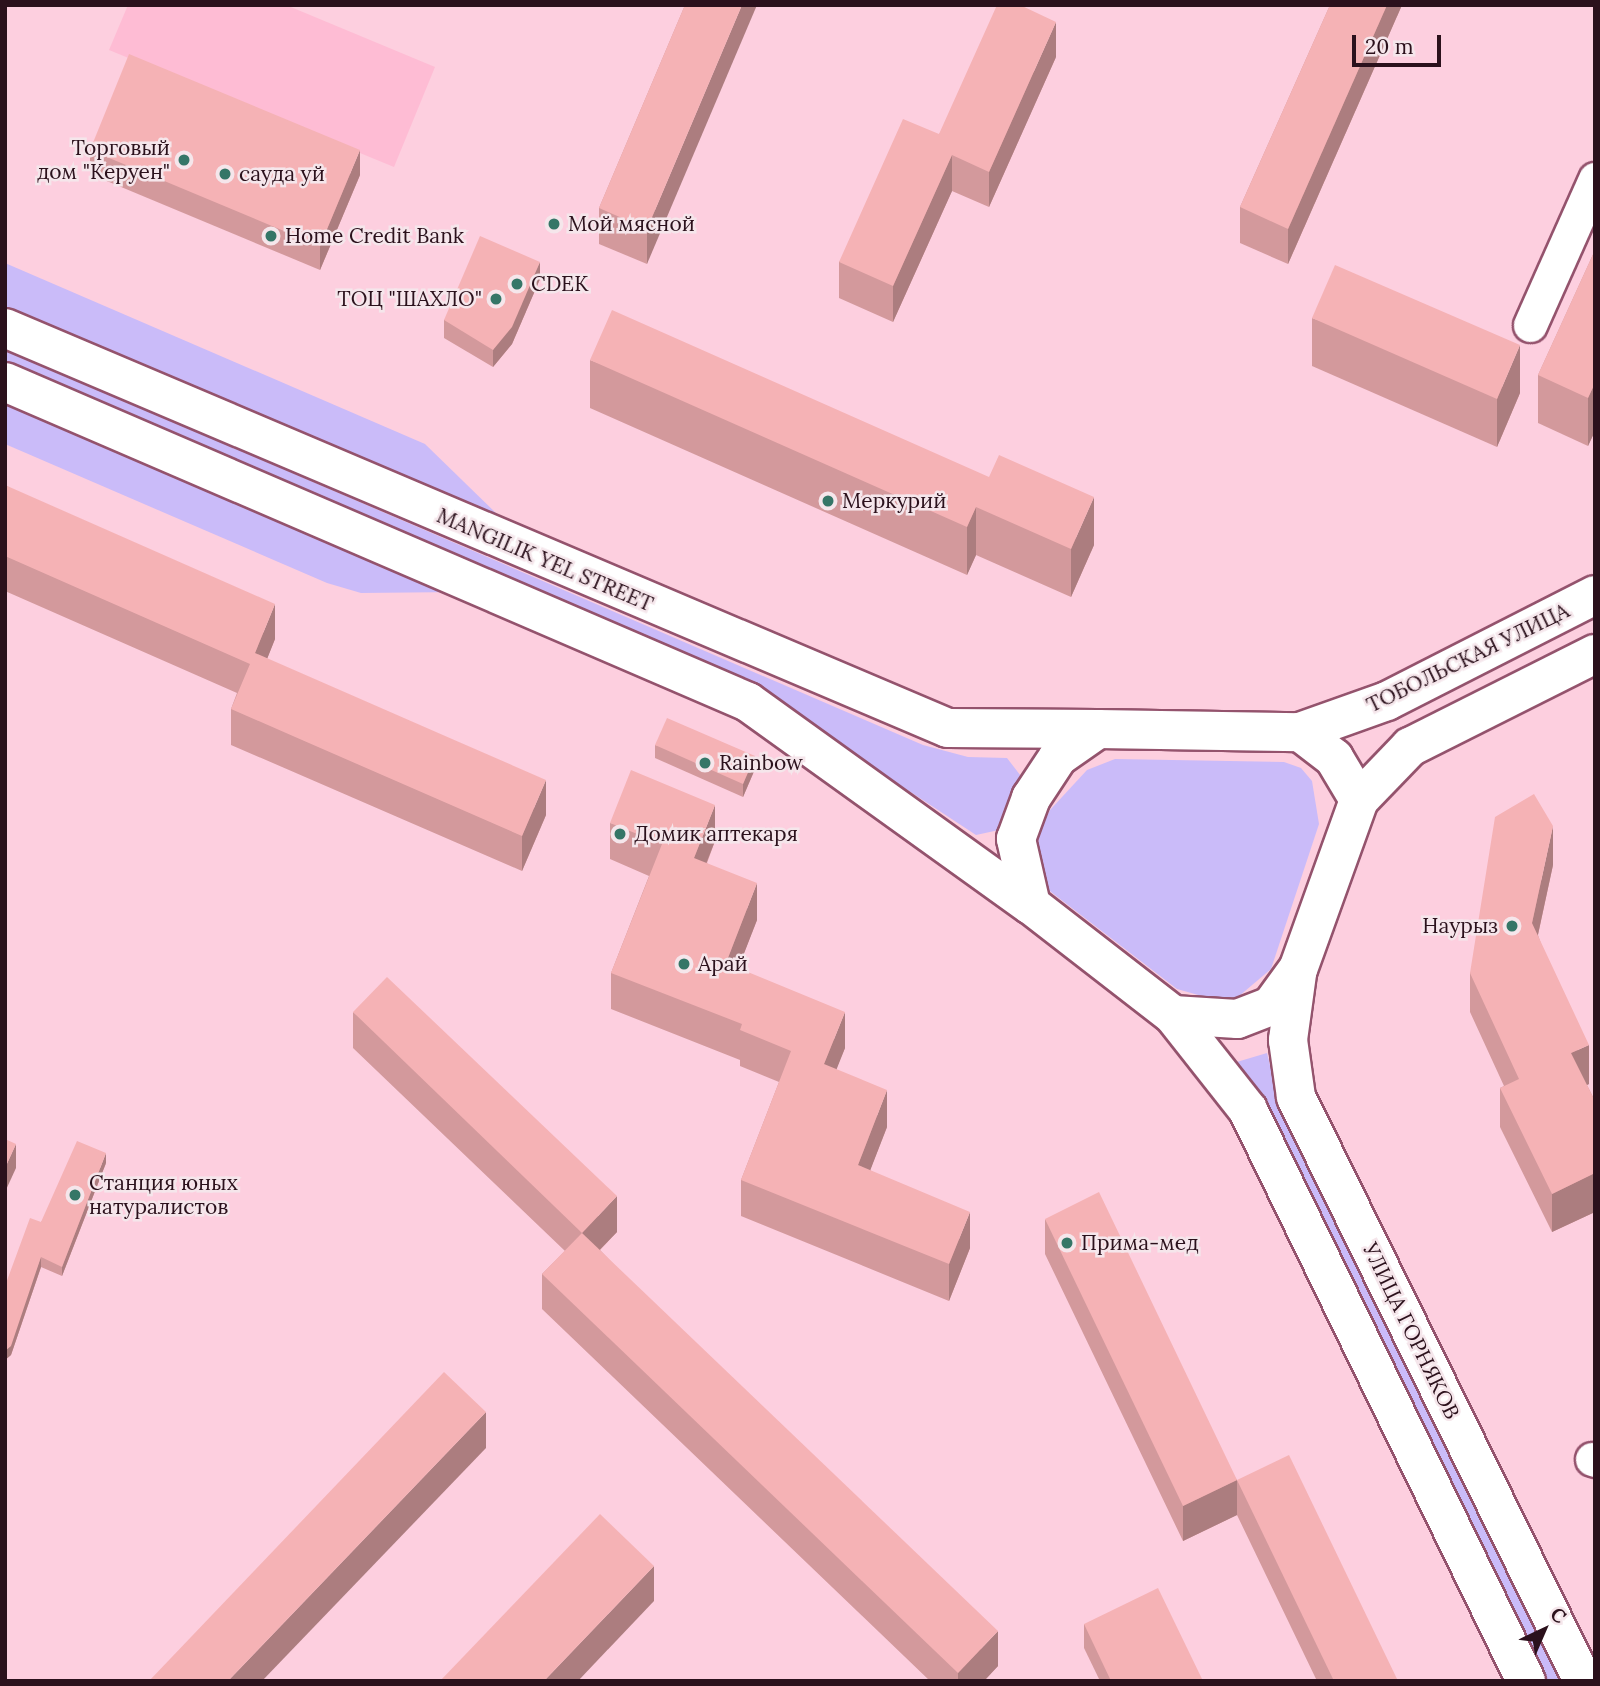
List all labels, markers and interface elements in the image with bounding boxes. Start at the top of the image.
scale bar [1355,21,1444,65]
text: 20 m [1365,33,1414,60]
place label: Торговый дом "Керуен" [37,135,170,185]
marker: Торговый дом "Керуен" [176,152,192,168]
place label: сауда уй [239,161,325,187]
marker: сауда уй [217,166,233,182]
place label: Мой мясной [568,211,695,237]
marker: Мой мясной [546,216,562,232]
place label: Home Credit Bank [285,223,464,249]
marker: Home Credit Bank [263,228,279,244]
place label: CDEK [531,271,589,297]
marker: CDEK [509,276,525,292]
place label: ТОЦ "ШАХЛО" [337,286,482,312]
marker: ТОЦ "ШАХЛО" [488,291,504,307]
place label: Меркурий [842,488,946,514]
marker: Меркурий [820,493,836,509]
street label: MANGILIK YEL STREET [433,503,657,617]
street label: ТОБОЛЬСКАЯ УЛИЦА [1363,598,1573,718]
place label: Rainbow [719,750,803,776]
marker: Rainbow [697,755,713,771]
place label: Домик аптекаря [634,821,798,847]
marker: Домик аптекаря [612,826,628,842]
place label: Наурыз [1422,913,1498,939]
marker: Наурыз [1504,918,1520,934]
place label: Арай [698,951,748,977]
marker: Арай [676,956,692,972]
place label: Станция юных натуралистов [89,1170,238,1220]
marker: Станция юных натуралистов [67,1187,83,1203]
place label: Прима-мед [1081,1230,1199,1256]
marker: Прима-мед [1059,1235,1075,1251]
street label: УЛИЦА ГОРНЯКОВ [1357,1239,1465,1423]
north arrow [1509,1595,1579,1665]
text: С [1546,1602,1572,1628]

